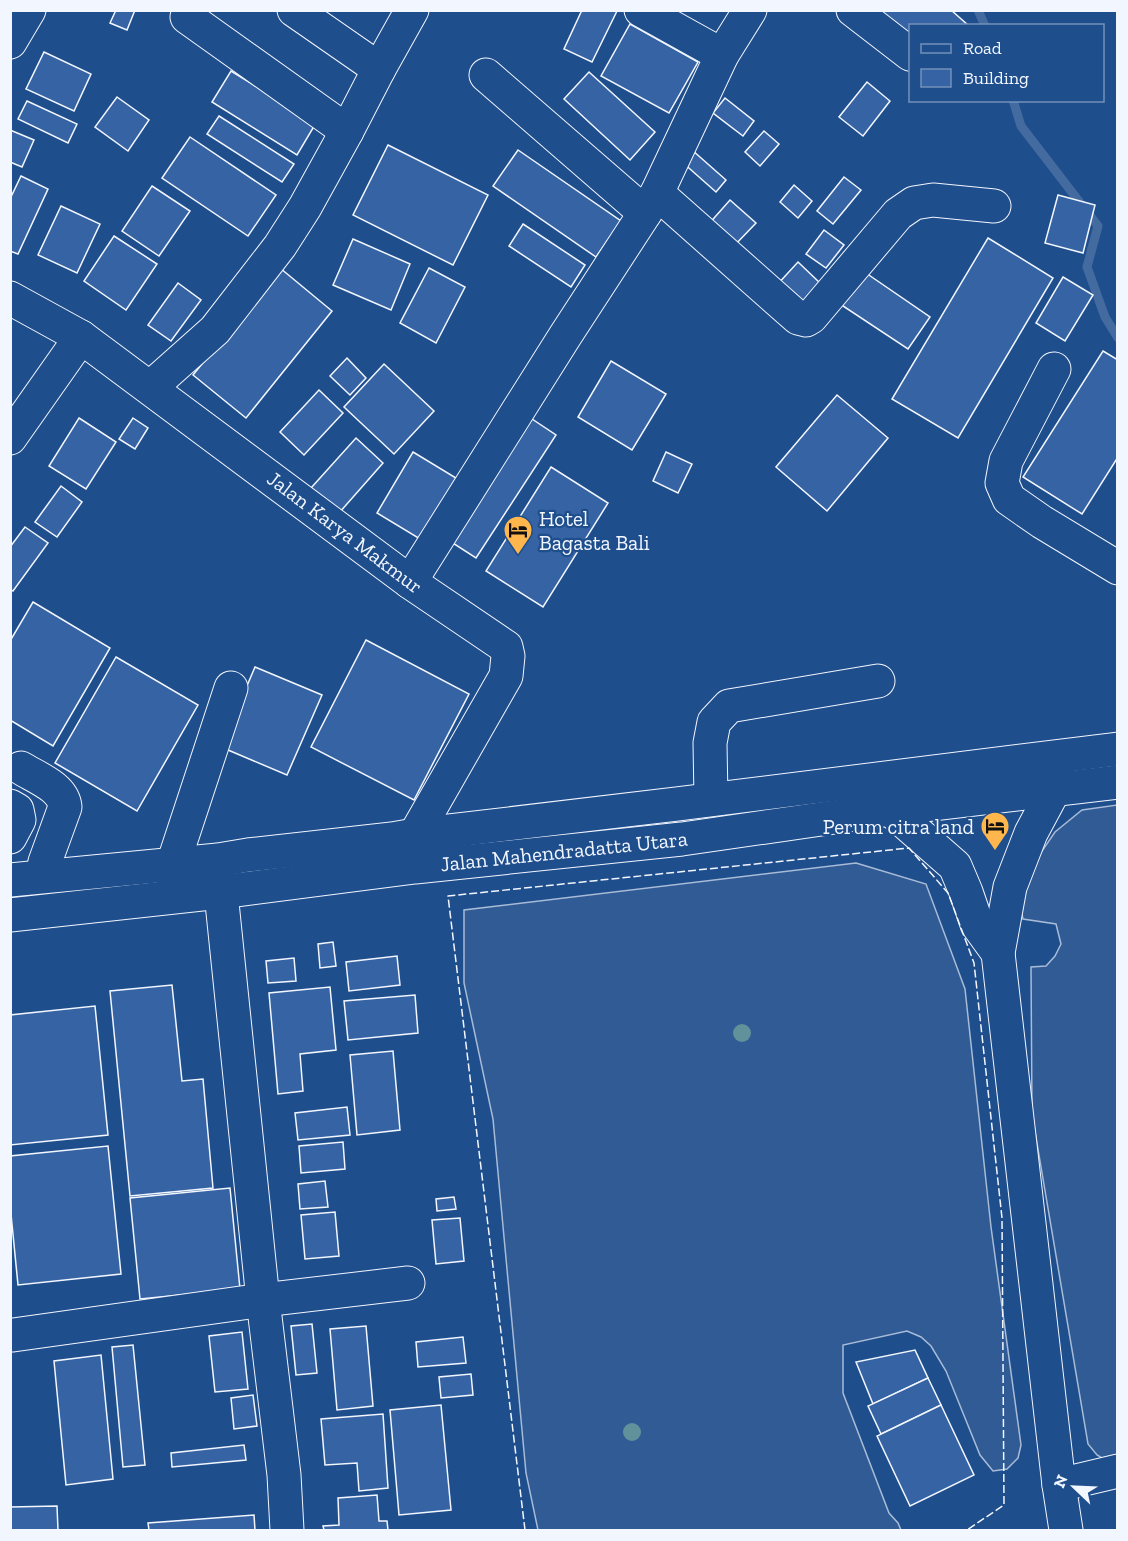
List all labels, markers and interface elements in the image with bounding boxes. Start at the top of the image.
legend [909,24,1104,102]
text: Road [963,37,1002,59]
text: Building [963,67,1029,89]
street label: Jalan Karya Makmur [262,465,428,599]
place label: Hotel Bagasta Bali [539,506,650,555]
hotel icon: Hotel Bagasta Bali [502,514,534,556]
hotel icon: Perum citra land [979,810,1011,852]
place label: Perum citra land [823,814,974,839]
street label: Jalan Mahendradatta Utara [439,826,689,876]
north arrow [1044,1457,1104,1517]
text: N [1050,1472,1072,1491]

